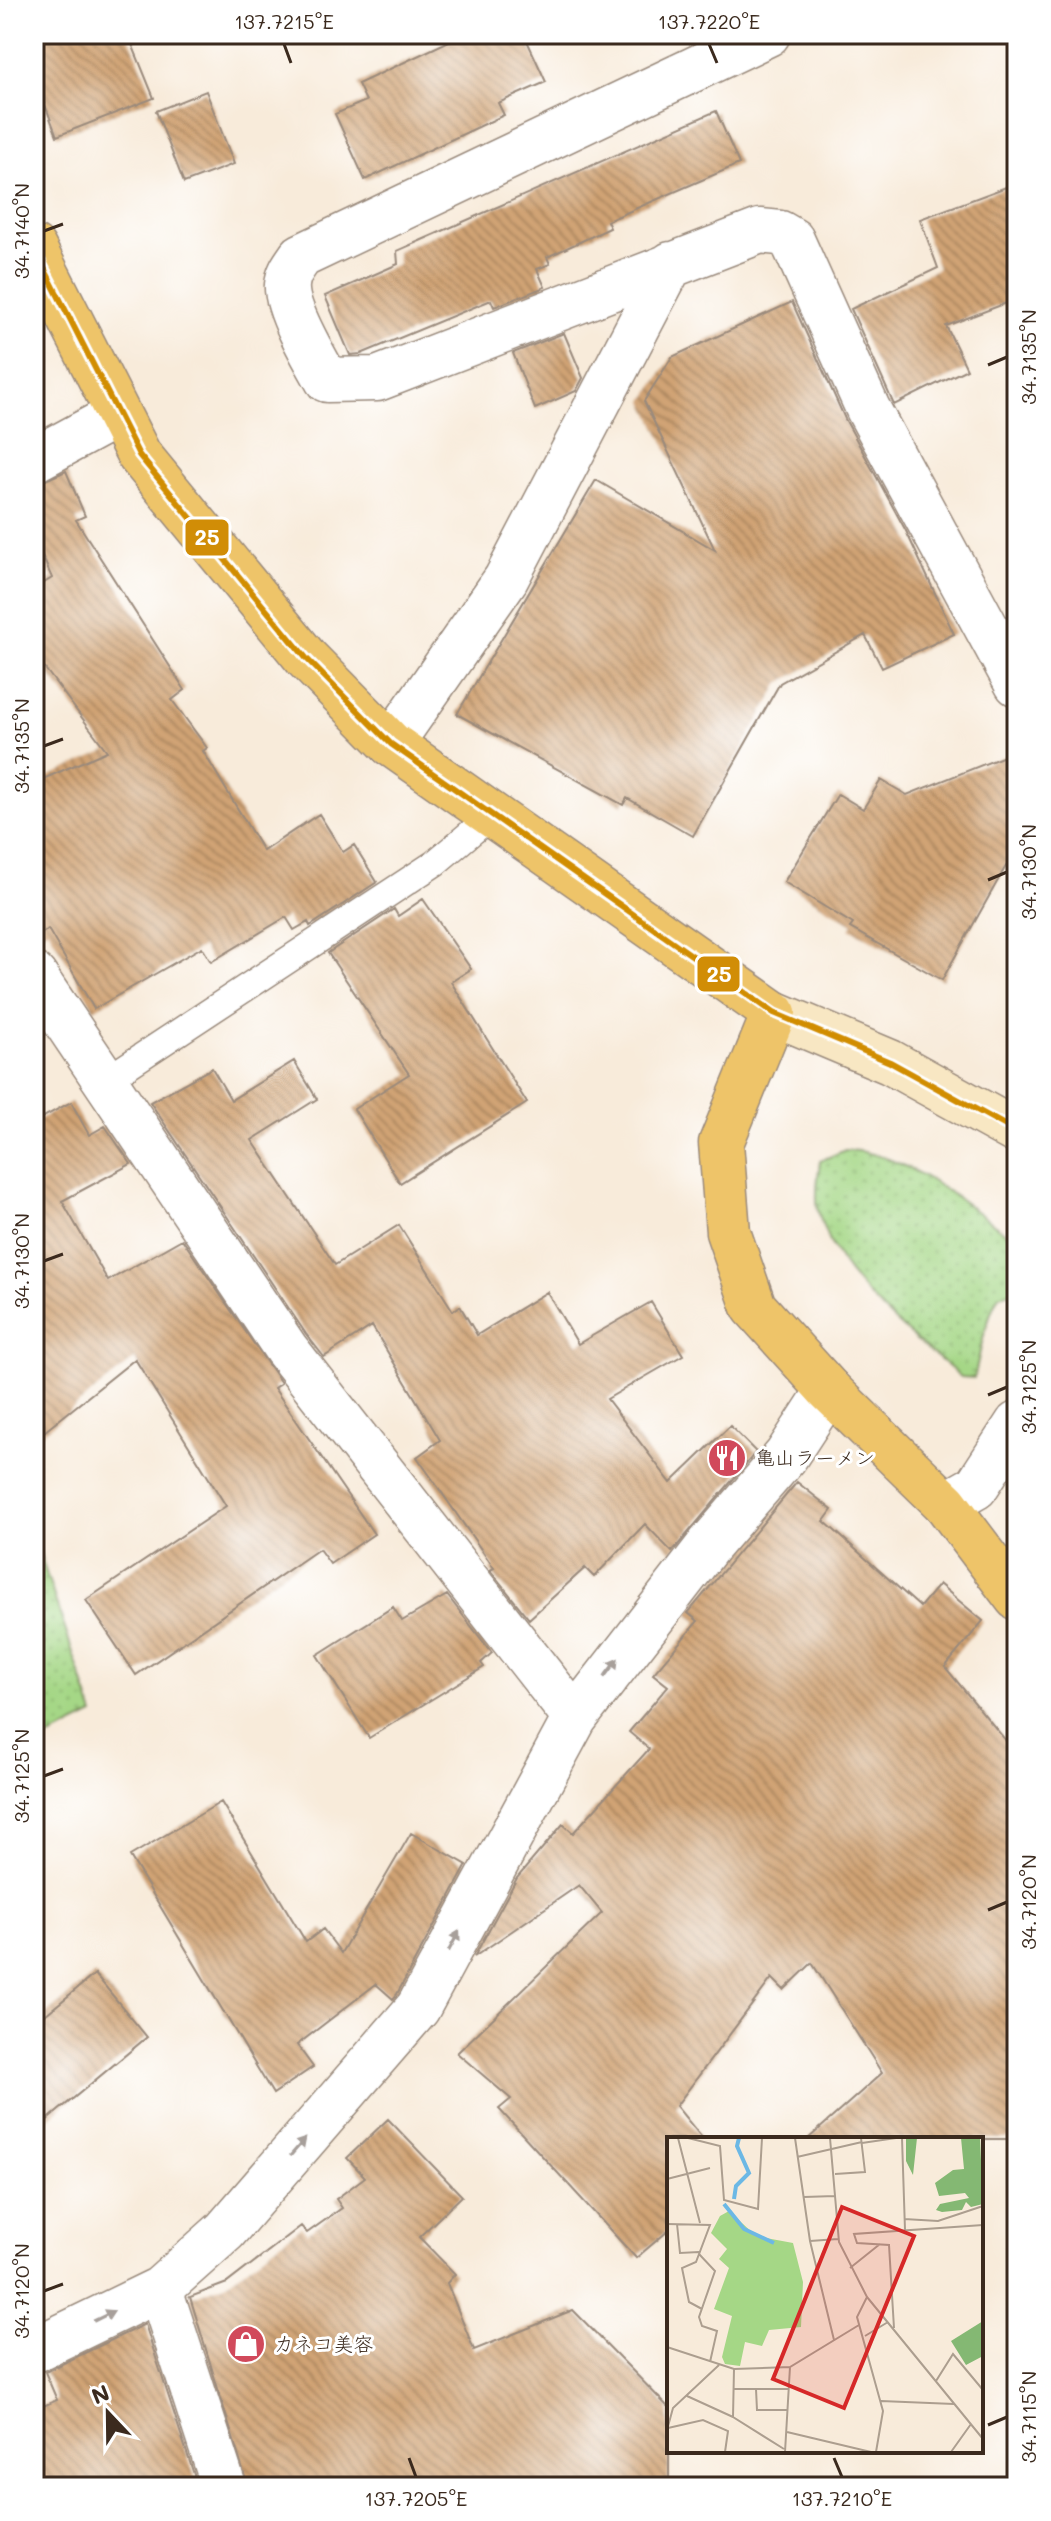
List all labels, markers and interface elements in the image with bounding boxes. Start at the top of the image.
text: 137.7215°E [234,8,334,34]
text: 137.7220°E [658,8,760,34]
text: 34.7140°N [8,183,34,279]
text: 34.7135°N [1015,309,1041,405]
line badge: 25 [184,518,230,557]
text: 25 [194,522,220,551]
text: 34.7135°N [8,698,34,794]
text: 34.7130°N [1015,824,1041,920]
line badge: 25 [696,955,741,993]
text: 25 [706,959,732,988]
text: 34.7130°N [8,1213,34,1309]
text: 34.7125°N [1015,1340,1041,1434]
restaurant icon: 亀山ラーメン [706,1437,748,1479]
place label: 亀山ラーメン [755,1444,875,1470]
one-way arrow [603,1657,619,1678]
text: 34.7125°N [8,1729,34,1823]
text: 34.7120°N [1015,1854,1041,1950]
one-way arrow [448,1930,461,1953]
inset map [667,2137,983,2453]
one-way arrow [289,2138,306,2158]
text: 34.7120°N [8,2243,34,2339]
one-way arrow [93,2309,116,2323]
shop icon: カネコ美容 [225,2323,267,2365]
place label: カネコ美容 [274,2330,374,2356]
text: 34.7115°N [1015,2371,1041,2463]
north arrow [68,2373,148,2453]
text: N [87,2377,113,2411]
text: 137.7205°E [364,2485,468,2511]
text: 137.7210°E [792,2485,892,2511]

